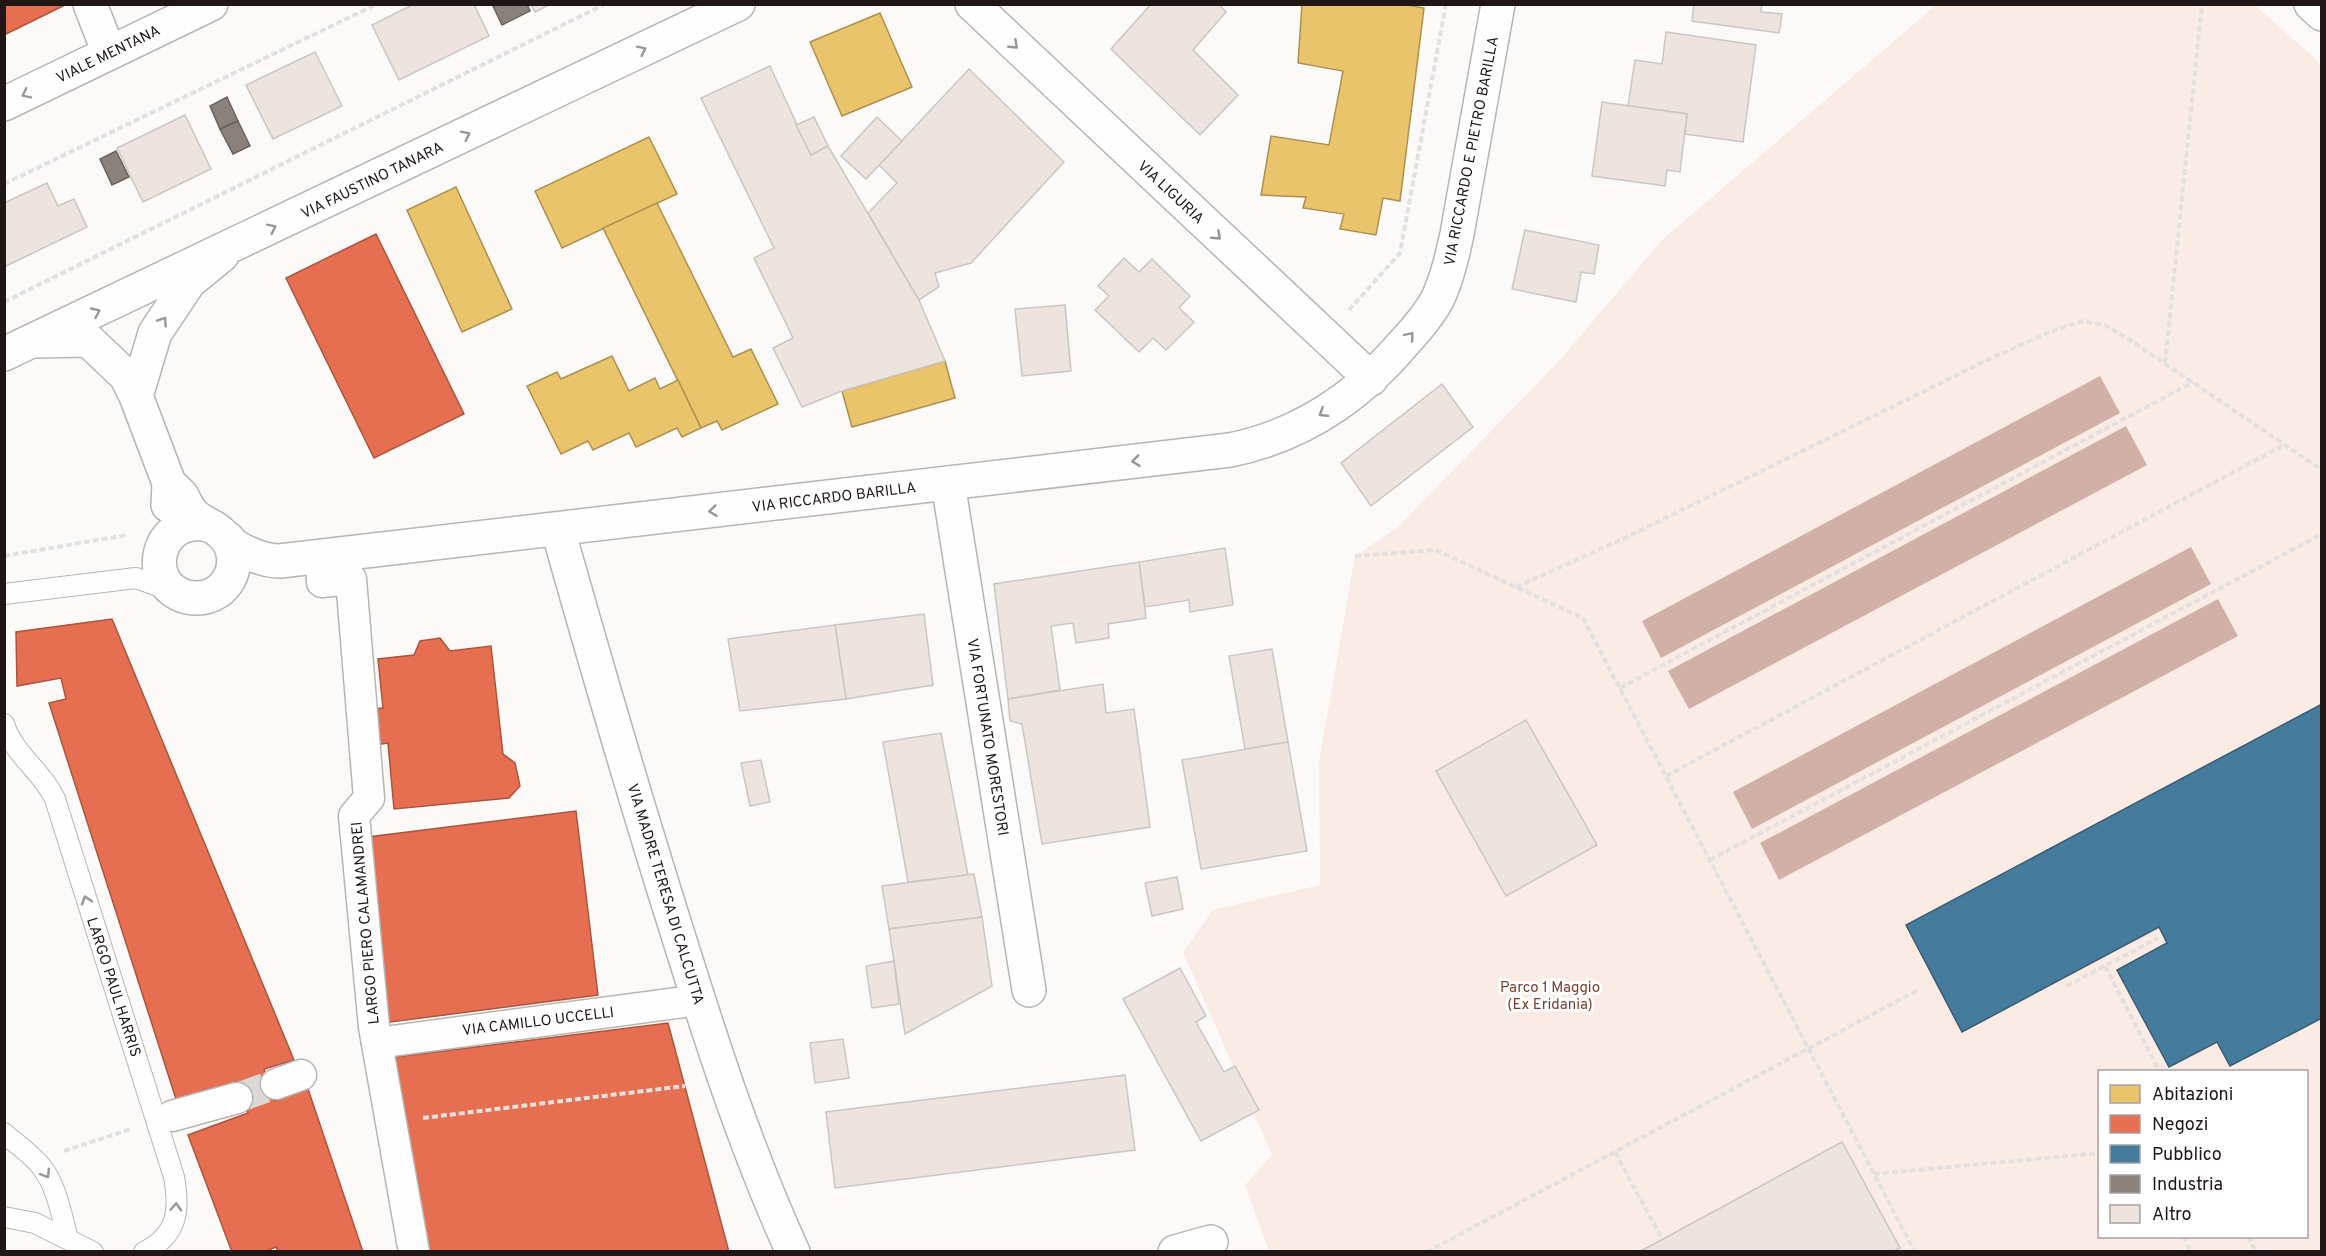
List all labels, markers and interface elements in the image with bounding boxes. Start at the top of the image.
street label: VIALE MENTANA [54,22,164,89]
street label: VIA RICCARDO E PIETRO BARILLA [1441,35,1504,268]
one-way arrow [1007,37,1018,48]
one-way arrow [636,46,647,58]
one-way arrow [21,86,32,98]
one-way arrow [460,130,471,142]
street label: VIA FAUSTINO TANARA [298,139,447,224]
street label: VIA LIGURIA [1133,157,1207,229]
one-way arrow [265,224,276,236]
one-way arrow [1210,228,1221,239]
one-way arrow [89,307,100,319]
one-way arrow [156,317,167,328]
one-way arrow [1403,332,1414,343]
one-way arrow [1319,406,1329,418]
one-way arrow [1132,454,1141,467]
street label: VIA RICCARDO BARILLA [751,479,917,518]
one-way arrow [709,504,718,517]
street label: VIA FORTUNATO MORESTORI [962,637,1012,837]
street label: VIA MADRE TERESA DI CALCUTTA [622,782,707,1007]
street label: LARGO PIERO CALAMANDREI [348,821,385,1025]
one-way arrow [81,895,94,906]
street label: LARGO PAUL HARRIS [81,915,144,1060]
park label: Parco 1 Maggio (Ex Eridania) [1500,979,1600,1015]
street label: VIA CAMILLO UCCELLI [461,1004,615,1041]
legend [2098,1070,2308,1238]
text: Abitazioni [2152,1084,2233,1107]
text: Negozi [2152,1114,2208,1137]
text: Pubblico [2152,1144,2222,1167]
one-way arrow [38,1168,50,1178]
text: Industria [2152,1174,2223,1197]
one-way arrow [169,1202,182,1211]
text: Altro [2152,1204,2192,1227]

